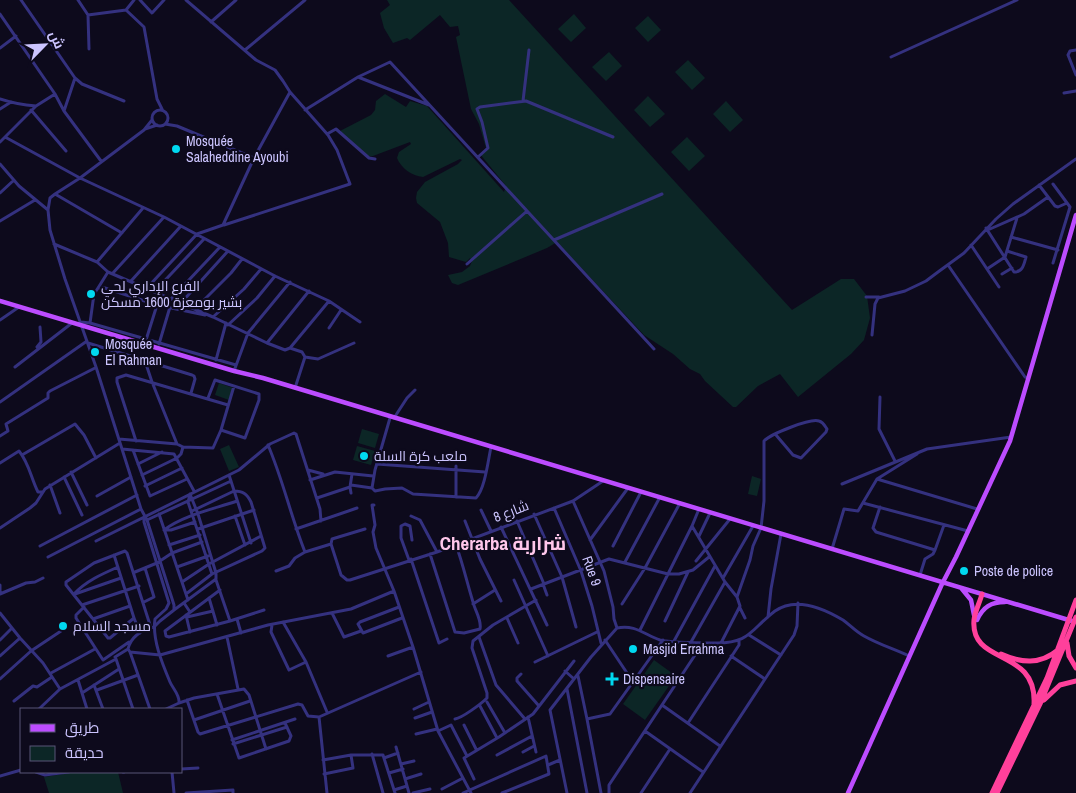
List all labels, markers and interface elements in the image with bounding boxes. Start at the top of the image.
north arrow [20,20,70,70]
text: ش [45,28,69,52]
place label: Mosquée Salaheddine Ayoubi [186,132,289,166]
marker: Mosquée Salaheddine Ayoubi [170,143,182,155]
place label: الفرع الإداري لحي بشير بومعزة 1600 مسكن [101,277,242,311]
marker: الفرع الإداري لحي بشير بومعزة 1600 مسكن [85,288,97,300]
place label: Mosquée El Rahman [105,335,162,369]
marker: Mosquée El Rahman [89,346,101,358]
place label: ملعب كرة السلة [374,447,467,465]
marker: ملعب كرة السلة [358,450,370,462]
street label: شارع 8 [491,496,531,526]
district label: Cherarba شراربة [440,530,566,556]
street label: Rue 9 [578,554,606,588]
place label: Poste de police [974,562,1053,580]
marker: Poste de police [958,565,970,577]
place label: مسجد السلام [73,617,151,636]
marker: مسجد السلام [57,620,69,632]
place label: Masjid Errahma [643,640,725,658]
marker: Masjid Errahma [627,643,639,655]
place label: Dispensaire [623,670,685,688]
marker: Dispensaire [605,672,619,686]
legend [20,708,182,773]
text: طريق [65,717,99,738]
text: حديقة [65,742,104,763]

